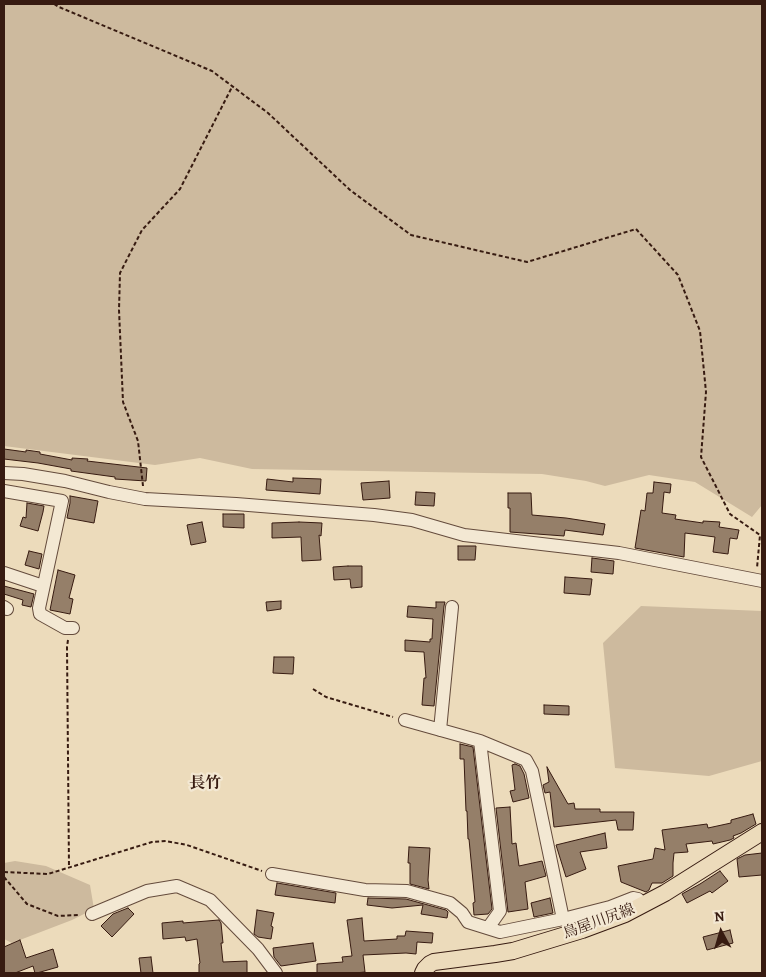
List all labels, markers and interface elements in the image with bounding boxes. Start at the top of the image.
district label: 長竹 [189,774,221,794]
street label: 鳥屋川尻線 [561,901,637,943]
north arrow [696,907,746,957]
text: N [713,907,725,927]

